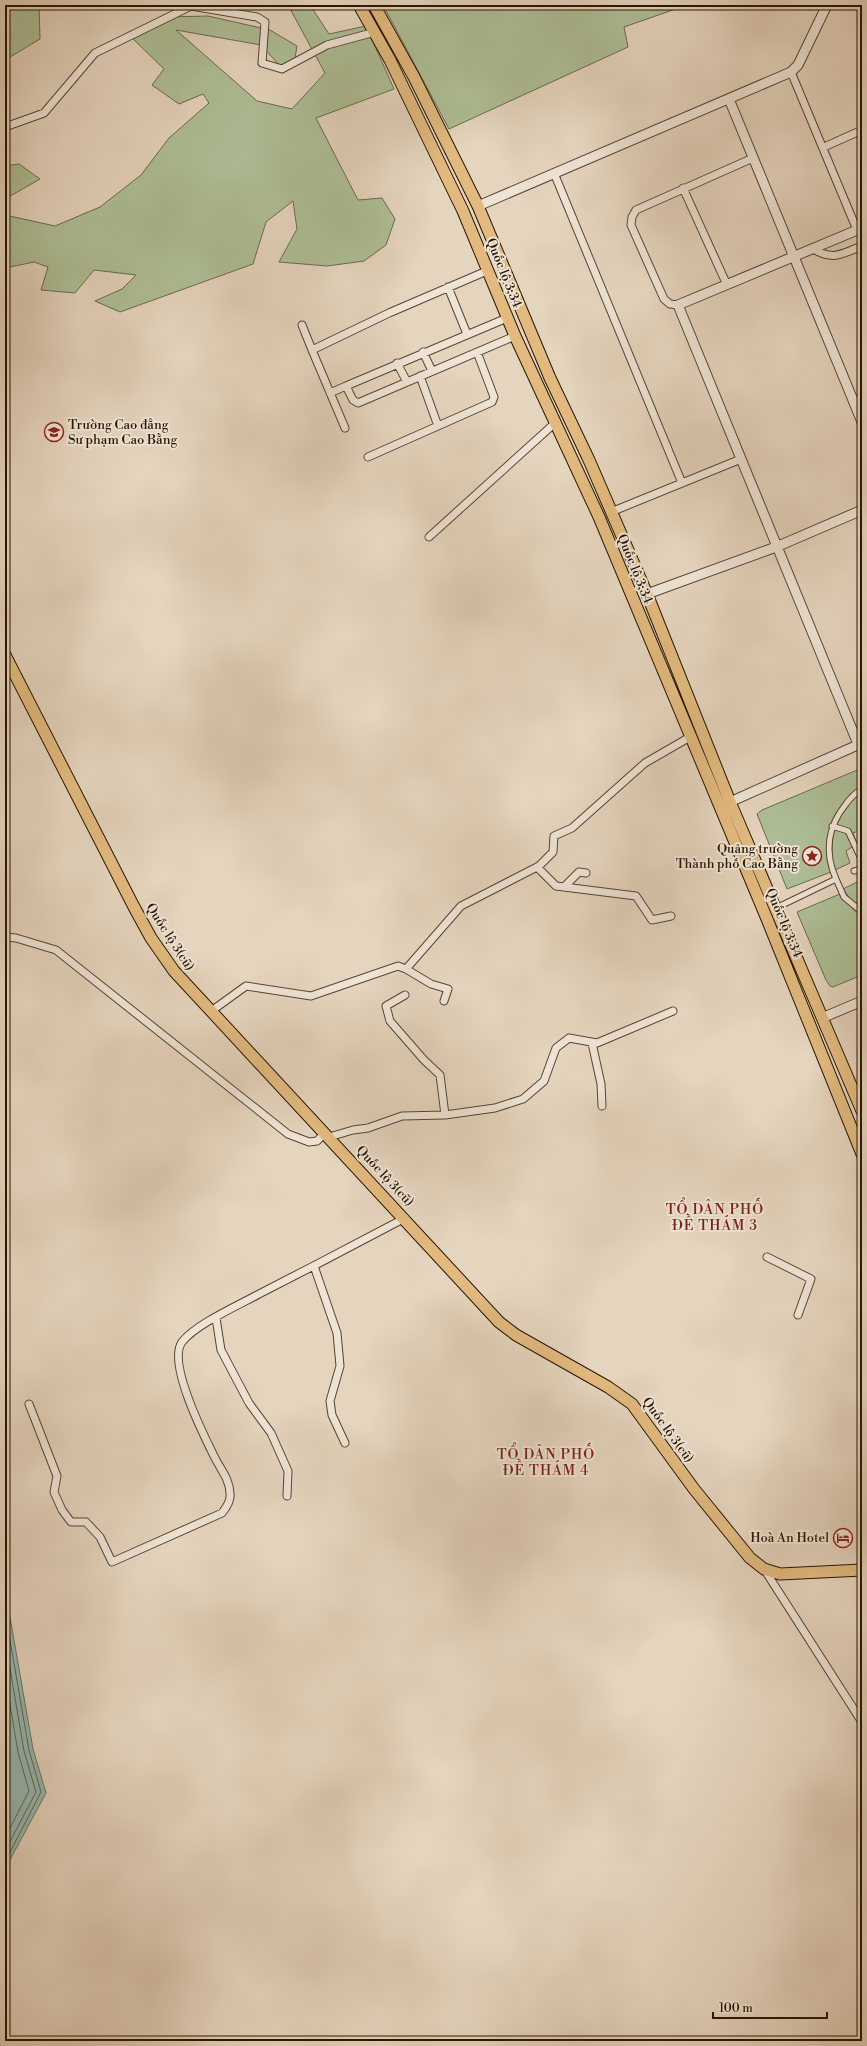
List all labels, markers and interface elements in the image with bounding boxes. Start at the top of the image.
street label: Quốc lộ 3;34 [483,236,525,310]
place label: Trường Cao đẳng Sư phạm Cao Bằng [68,417,177,448]
school or university icon: Trường Cao đẳng Sư phạm Cao Bằng [43,421,65,443]
street label: Quốc lộ 3;34 [614,532,656,606]
place label: Quảng trường Thành phố Cao Bằng [676,841,798,872]
place icon: Quảng trường Thành phố Cao Bằng [801,845,823,867]
street label: Quốc lộ 3;34 [762,886,806,960]
street label: Quốc lộ 3(cũ) [142,900,198,974]
street label: Quốc lộ 3(cũ) [353,1142,417,1210]
district label: TỔ DÂN PHỐ ĐỀ THÁM 3 [666,1197,764,1235]
street label: Quốc lộ 3(cũ) [639,1394,697,1466]
district label: TỔ DÂN PHỐ ĐỀ THÁM 4 [497,1442,595,1480]
hotel icon: Hoà An Hotel [832,1527,854,1549]
place label: Hoà An Hotel [750,1530,829,1546]
scale bar [713,1994,827,2020]
text: 100 m [719,2001,753,2016]

